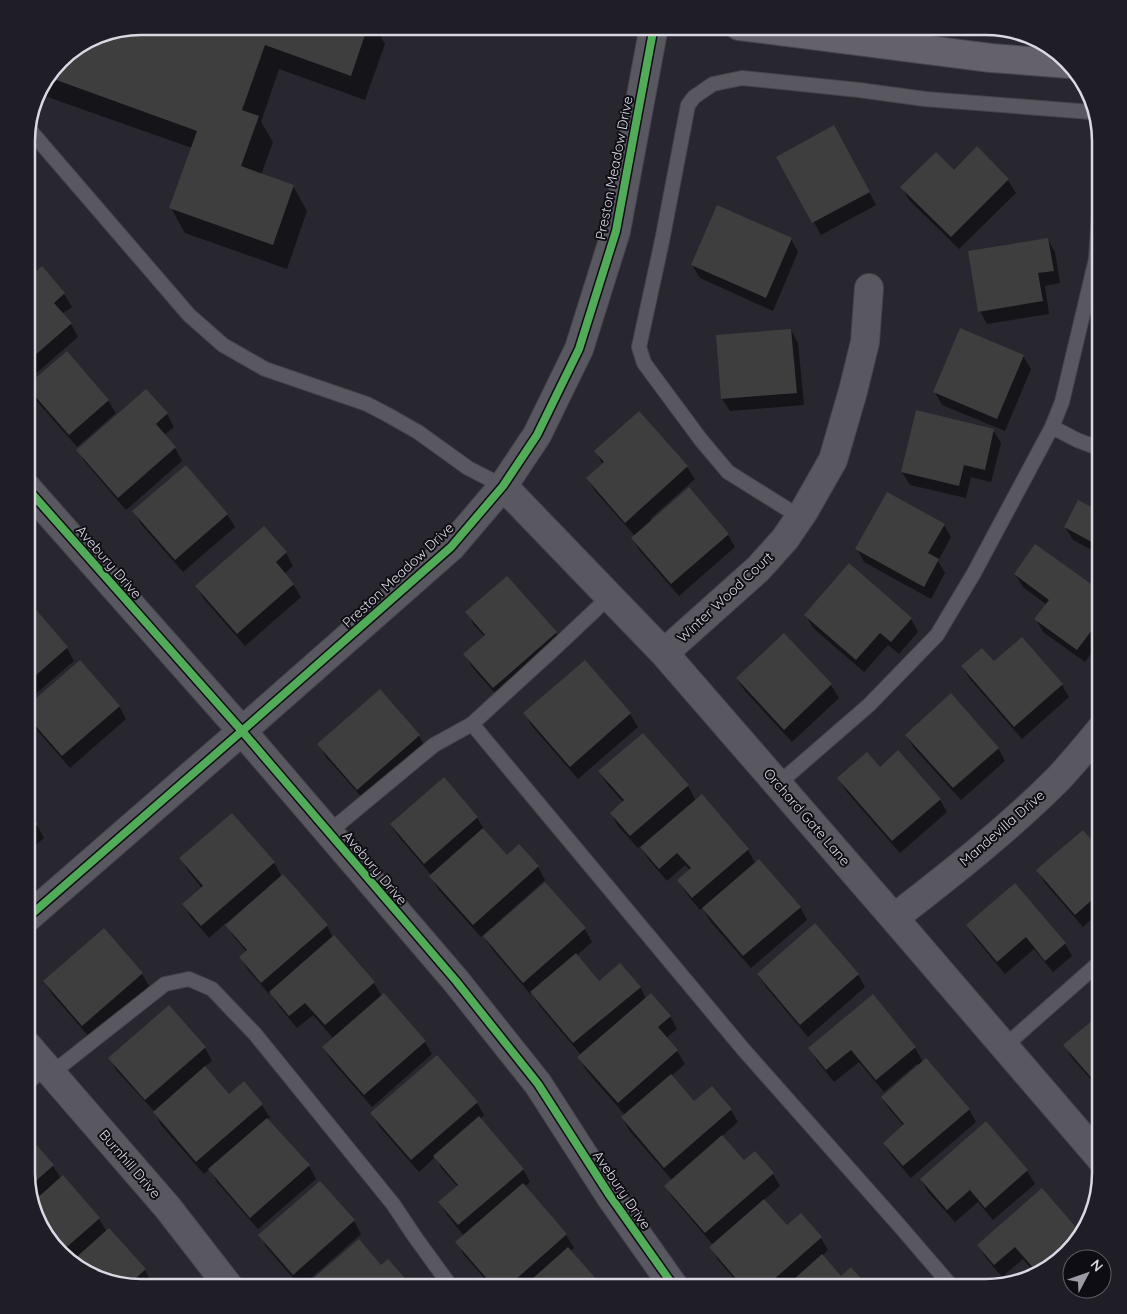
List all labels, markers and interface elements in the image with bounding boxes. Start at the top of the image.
street label: Preston Meadow Drive [591,95,637,241]
street label: Preston Meadow Drive [338,519,458,631]
street label: Avebury Drive [72,522,146,602]
street label: Winter Wood Court [673,548,777,646]
street label: Orchard Gate Lane [760,764,854,870]
street label: Mandevilla Drive [956,786,1048,870]
street label: Avebury Drive [339,827,411,909]
street label: Burnhill Drive [95,1126,165,1202]
street label: Avebury Drive [589,1147,655,1233]
north arrow [1062,1249,1112,1299]
text: N [1087,1256,1107,1275]

